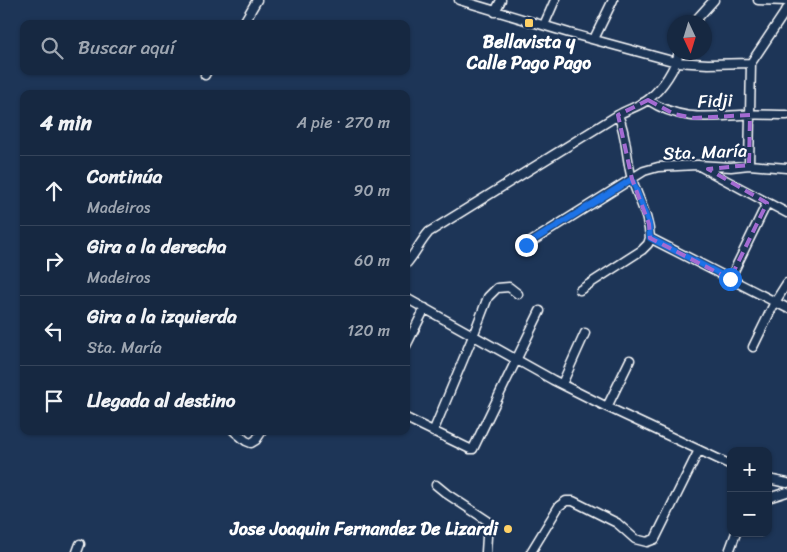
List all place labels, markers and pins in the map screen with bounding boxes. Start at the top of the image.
marker: Bellavista y Calle Pago Pago [523,17,535,29]
place label: Bellavista y Calle Pago Pago [466,26,591,79]
place label: Jose Joaquin Fernandez De Lizardi [229,513,499,545]
marker: Jose Joaquin Fernandez De Lizardi [502,523,514,535]

